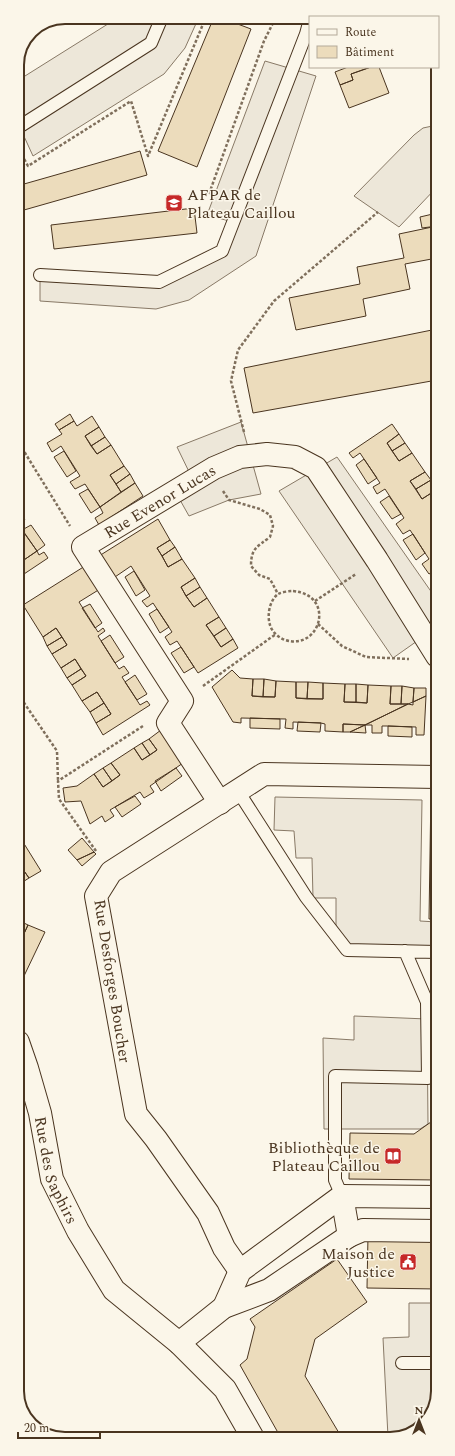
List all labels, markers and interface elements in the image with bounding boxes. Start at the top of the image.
legend [309,16,439,68]
text: Route [345,23,376,42]
text: Bâtiment [345,43,394,62]
place label: AFPAR de Plateau Caillou [187,183,296,225]
school or university icon: AFPAR de Plateau Caillou [164,193,184,213]
street label: Rue Evenor Lucas [99,459,221,545]
street label: Rue Desforges Boucher [87,898,137,1065]
street label: Rue des Saphirs [28,1115,84,1228]
place label: Bibliothèque de Plateau Caillou [268,1136,380,1178]
library icon: Bibliothèque de Plateau Caillou [383,1146,403,1166]
place label: Maison de Justice [321,1242,395,1284]
public building icon: Maison de Justice [398,1252,418,1272]
north arrow [399,1400,439,1440]
text: N [415,1402,424,1419]
scale bar [18,1414,100,1440]
text: 20 m [24,1419,49,1438]

